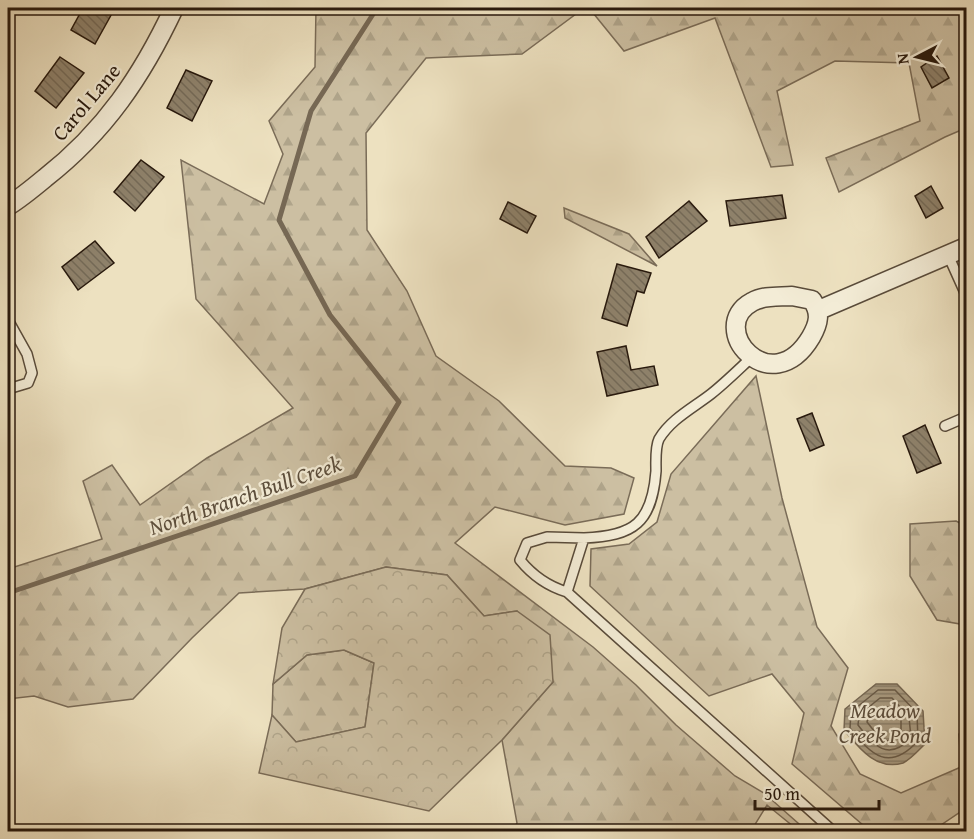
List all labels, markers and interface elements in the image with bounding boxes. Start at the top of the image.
north arrow [887,27,947,87]
text: N [890,52,915,66]
street label: Carol Lane [44,56,128,147]
water label: North Branch Bull Creek [144,447,346,543]
water label: Meadow Creek Pond [839,694,932,751]
scale bar [755,773,880,811]
text: 50 m [764,780,800,807]

